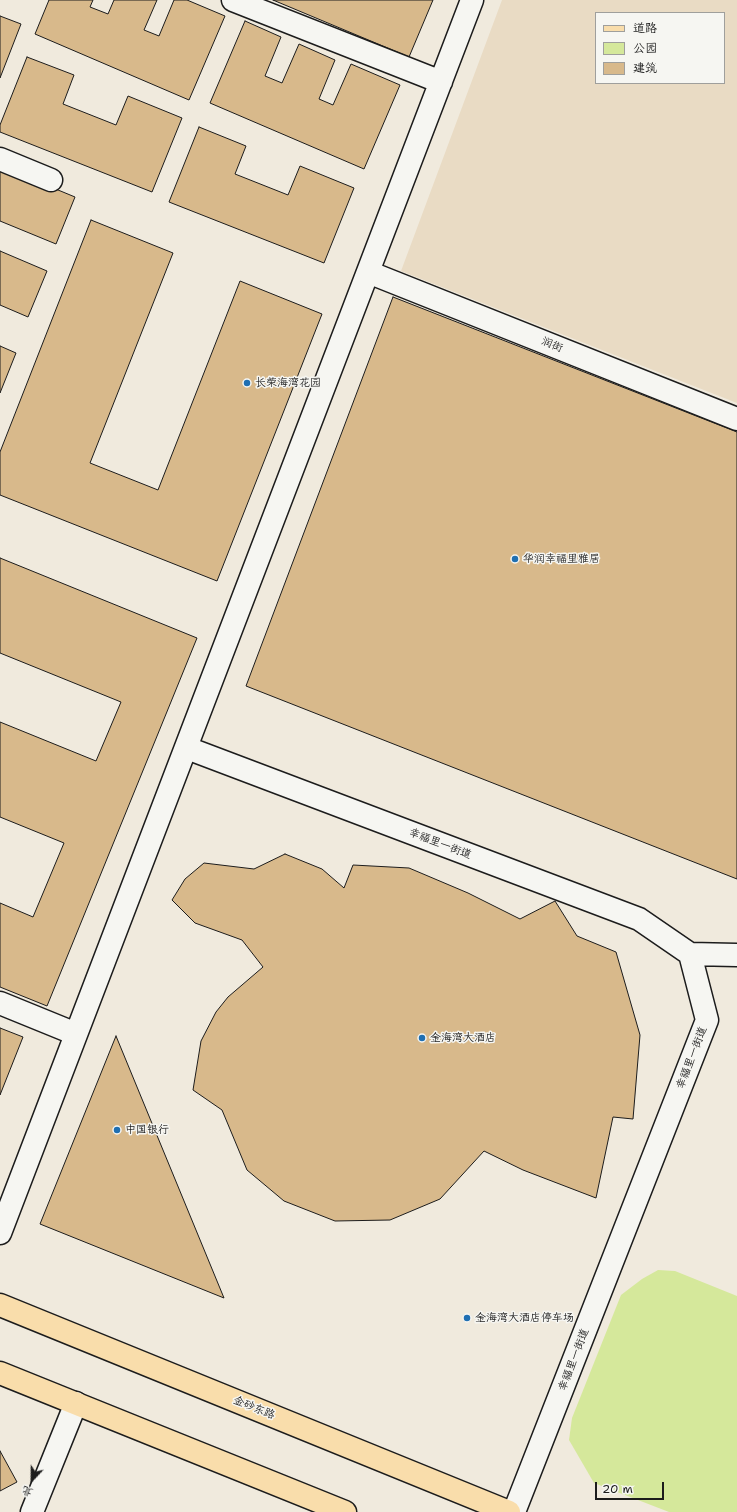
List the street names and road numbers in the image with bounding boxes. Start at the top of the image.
street label: 润街 [539,335,565,355]
street label: 幸福里一街道 [407,826,473,862]
street label: 幸福里一街道 [674,1025,710,1091]
street label: 幸福里一街道 [556,1327,592,1393]
street label: 金砂东路 [231,1394,277,1422]

